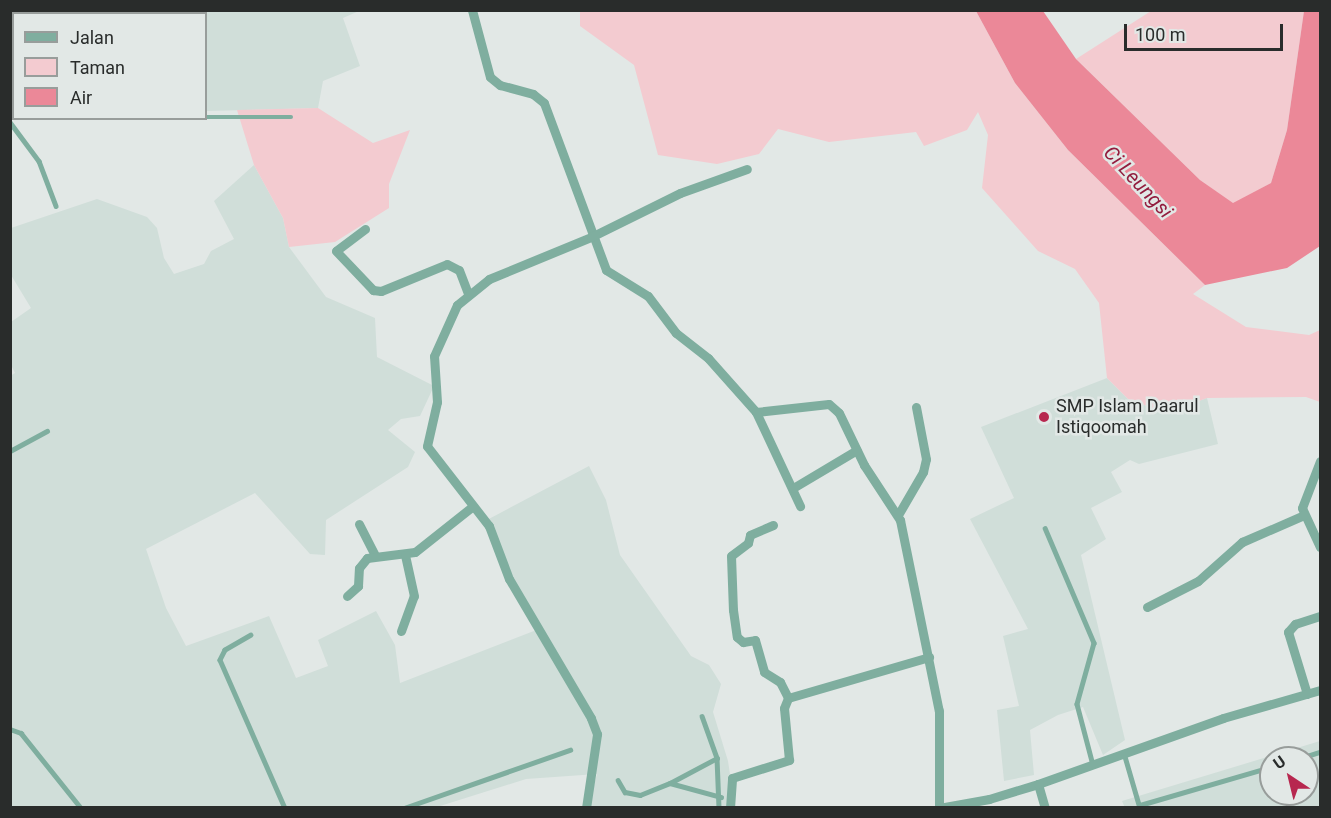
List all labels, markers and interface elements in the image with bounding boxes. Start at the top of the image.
legend [12,12,207,120]
scale bar [1127,12,1286,50]
text: 100 m [1135,24,1186,45]
text: Jalan [70,27,114,48]
text: Taman [70,57,125,78]
text: Air [70,87,92,108]
water label: Ci Leungsi [1099,141,1177,223]
place label: SMP Islam Daarul Istiqoomah [1056,396,1199,438]
marker: SMP Islam Daarul Istiqoomah [1037,410,1051,424]
north arrow [1259,746,1319,806]
text: U [1270,752,1289,773]

